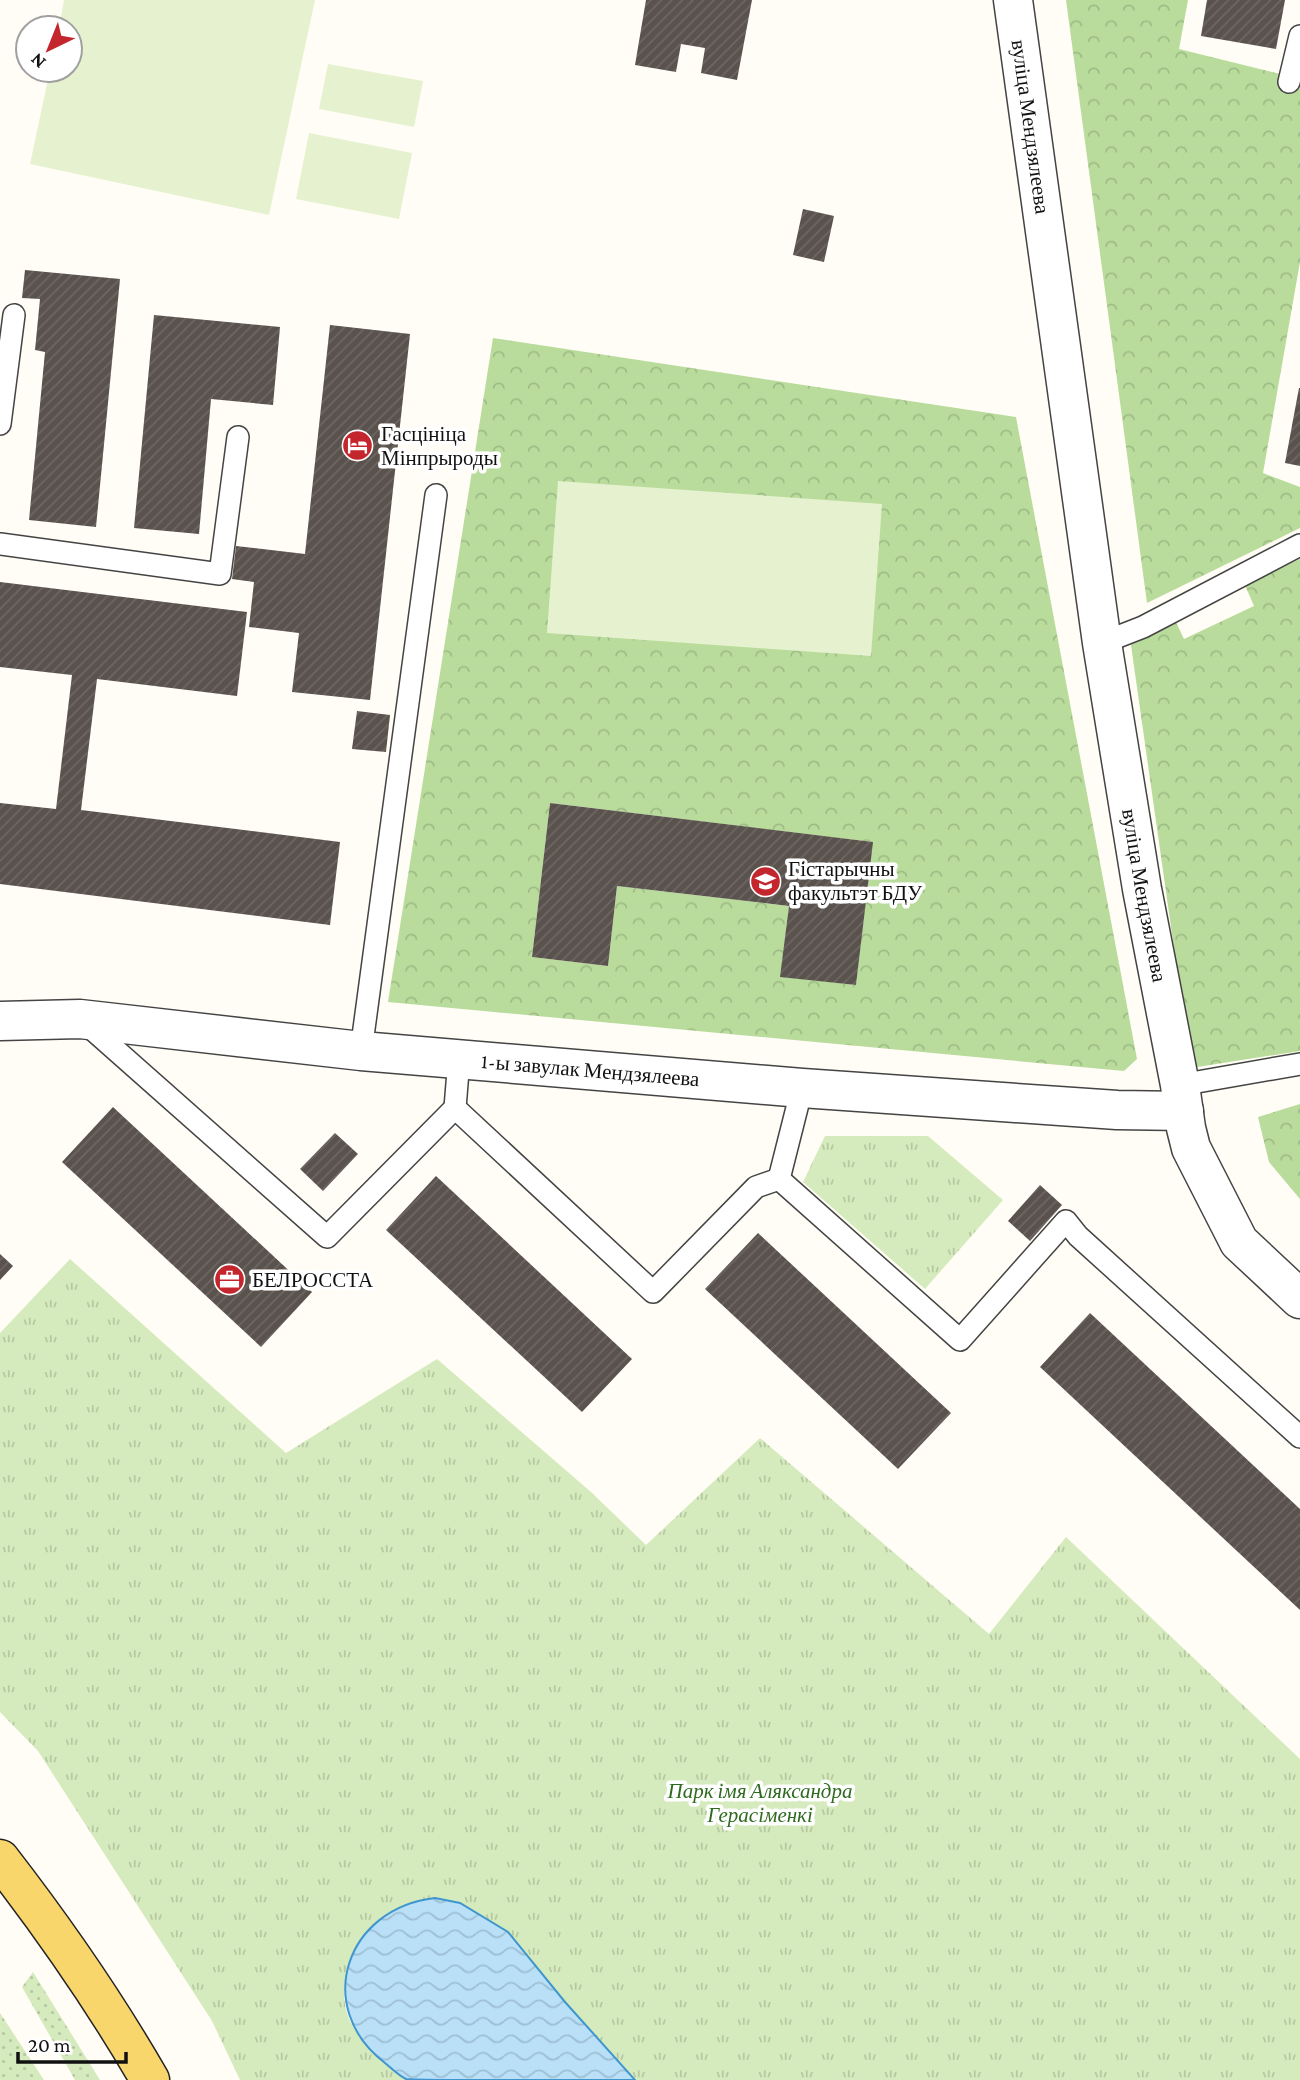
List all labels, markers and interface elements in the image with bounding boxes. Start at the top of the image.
north arrow [14,14,84,84]
street label: вуліца Мендзялеева [1007,38,1055,216]
text: N [26,49,50,73]
place label: Гасцініца Мінпрыроды [381,422,498,470]
hotel icon: Гасцініца Мінпрыроды [341,429,375,463]
street label: вуліца Мендзялеева [1117,807,1172,985]
place label: Гістарычны факультэт БДУ [788,857,922,905]
school or university icon: Гістарычны факультэт БДУ [748,864,782,898]
street label: 1-ы завулак Мендзялеева [480,1049,701,1091]
office icon: БЕЛРОССТА [212,1263,246,1297]
place label: БЕЛРОССТА [252,1268,374,1292]
park label: Парк імя Аляксандра Герасіменкі [667,1779,852,1827]
scale bar [18,2021,126,2064]
text: 20 m [28,2033,71,2057]

